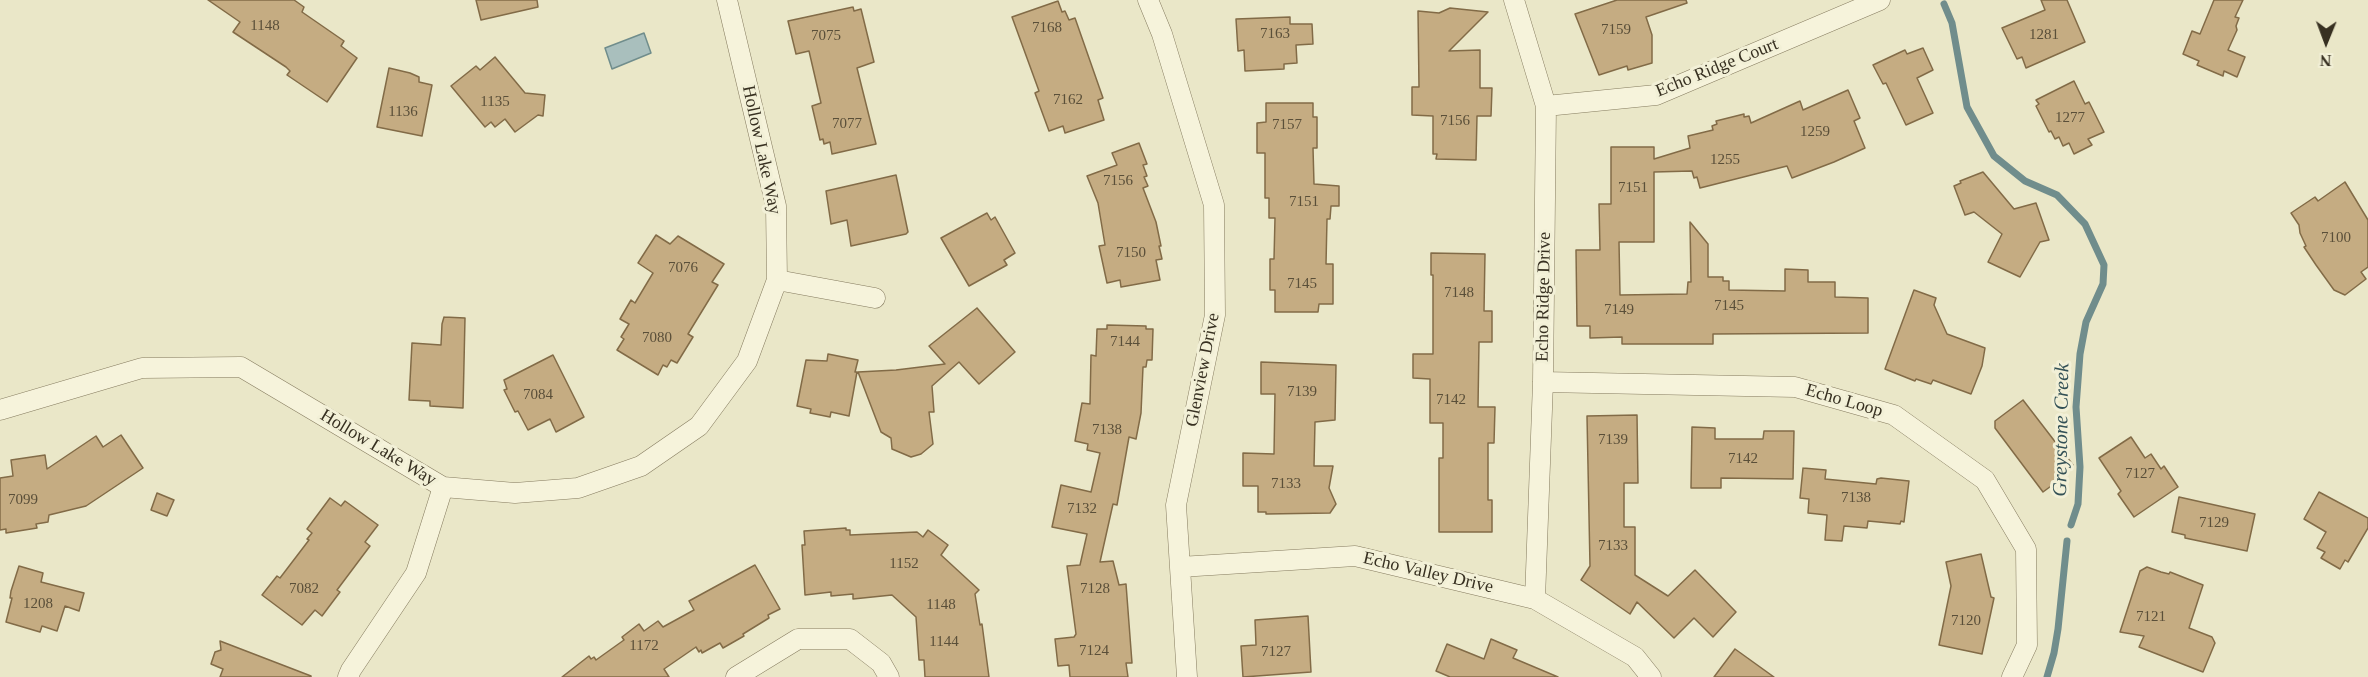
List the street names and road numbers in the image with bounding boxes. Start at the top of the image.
street label: Echo Ridge Court [1653,34,1781,102]
street label: Hollow Lake Way [737,83,785,217]
street label: Echo Ridge Drive [1532,232,1556,362]
street label: Glenview Drive [1181,311,1225,429]
street label: Echo Loop [1803,380,1885,422]
street label: Hollow Lake Way [316,405,440,491]
street label: Echo Valley Drive [1361,548,1495,598]

